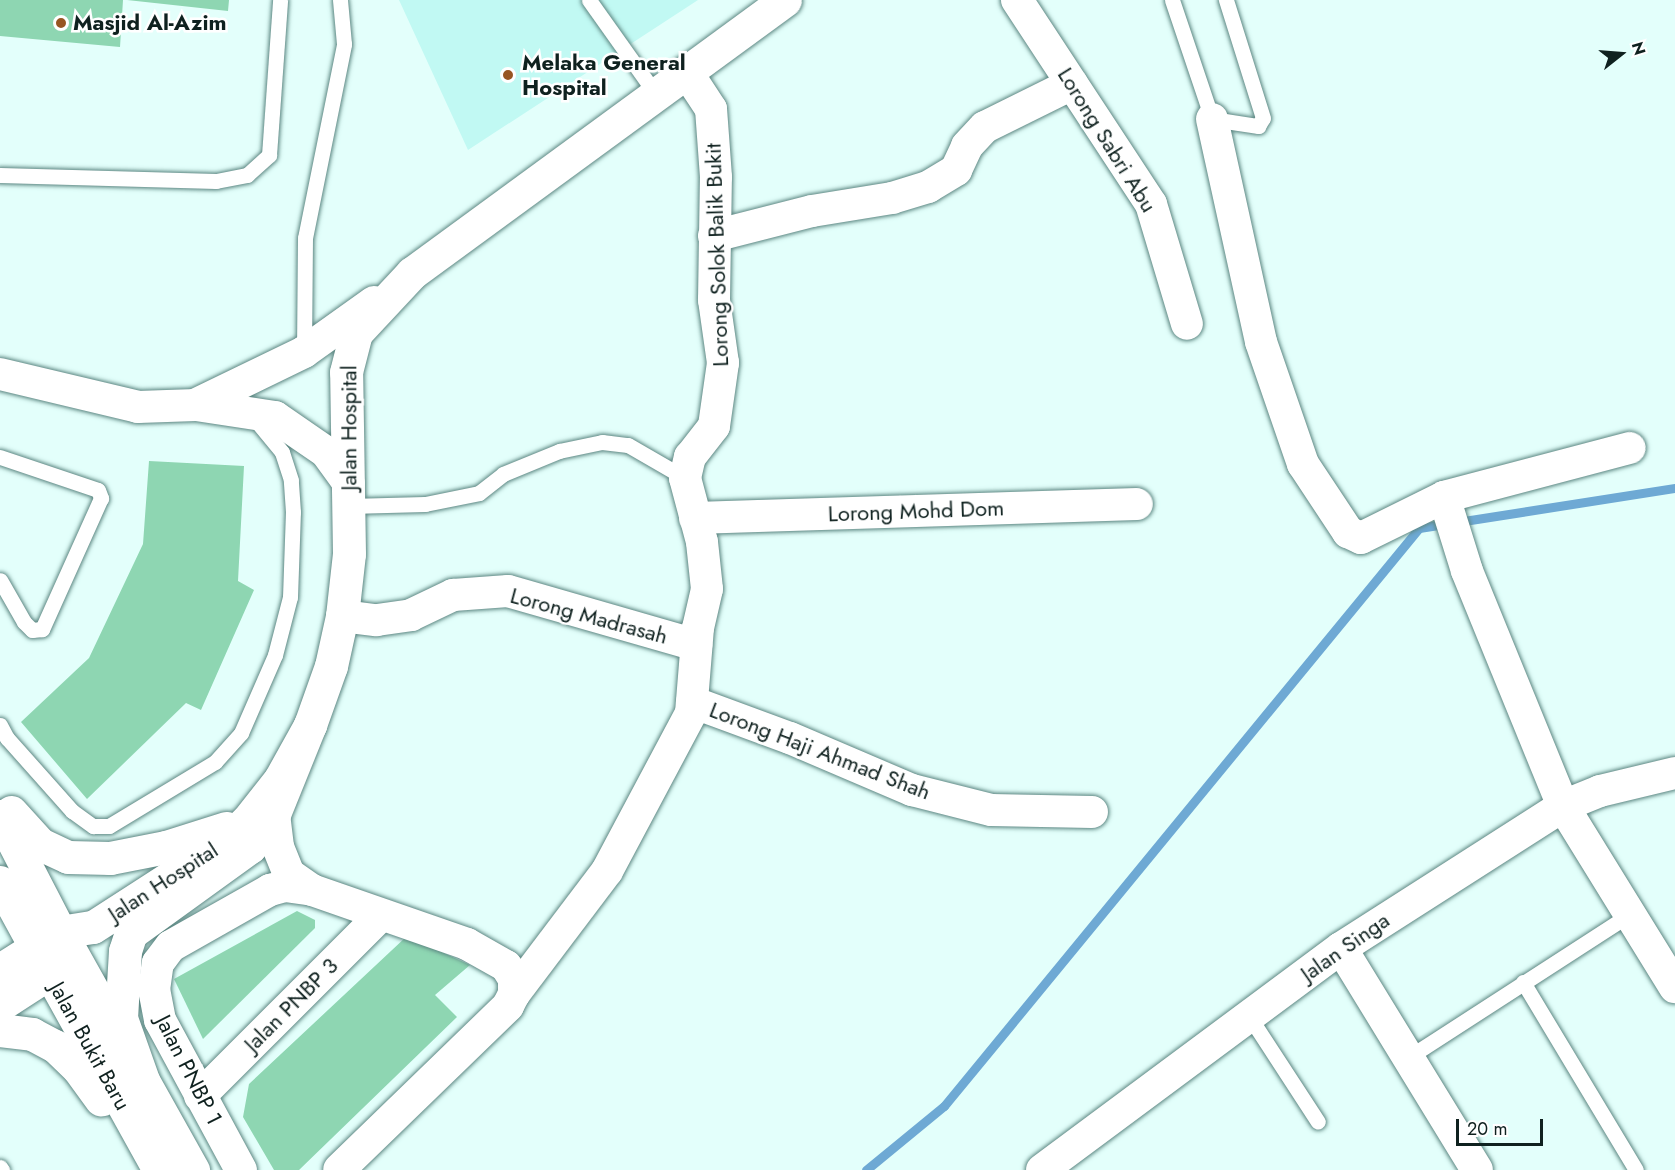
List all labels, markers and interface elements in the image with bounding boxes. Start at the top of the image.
place label: Masjid Al-Azim [73,10,227,36]
marker: Masjid Al-Azim [54,16,68,30]
north arrow [1591,24,1651,84]
text: N [1626,39,1652,58]
place label: Melaka General Hospital [522,49,686,100]
street label: Lorong Sabri Abu [1052,63,1162,217]
marker: Melaka General Hospital [499,66,517,84]
street label: Lorong Solok Balik Bukit [700,143,734,367]
street label: Jalan Hospital [336,365,362,491]
street label: Lorong Mohd Dom [827,495,1005,527]
street label: Lorong Madrasah [507,582,671,650]
street label: Lorong Haji Ahmad Shah [706,697,934,805]
street label: Jalan Hospital [103,837,223,927]
street label: Jalan Singa [1296,907,1394,987]
street label: Jalan PNBP 3 [239,953,343,1057]
street label: Jalan Bukit Baru [44,977,136,1115]
street label: Jalan PNBP 1 [150,1011,228,1129]
scale bar [1459,1107,1546,1145]
text: 20 m [1467,1116,1507,1142]

